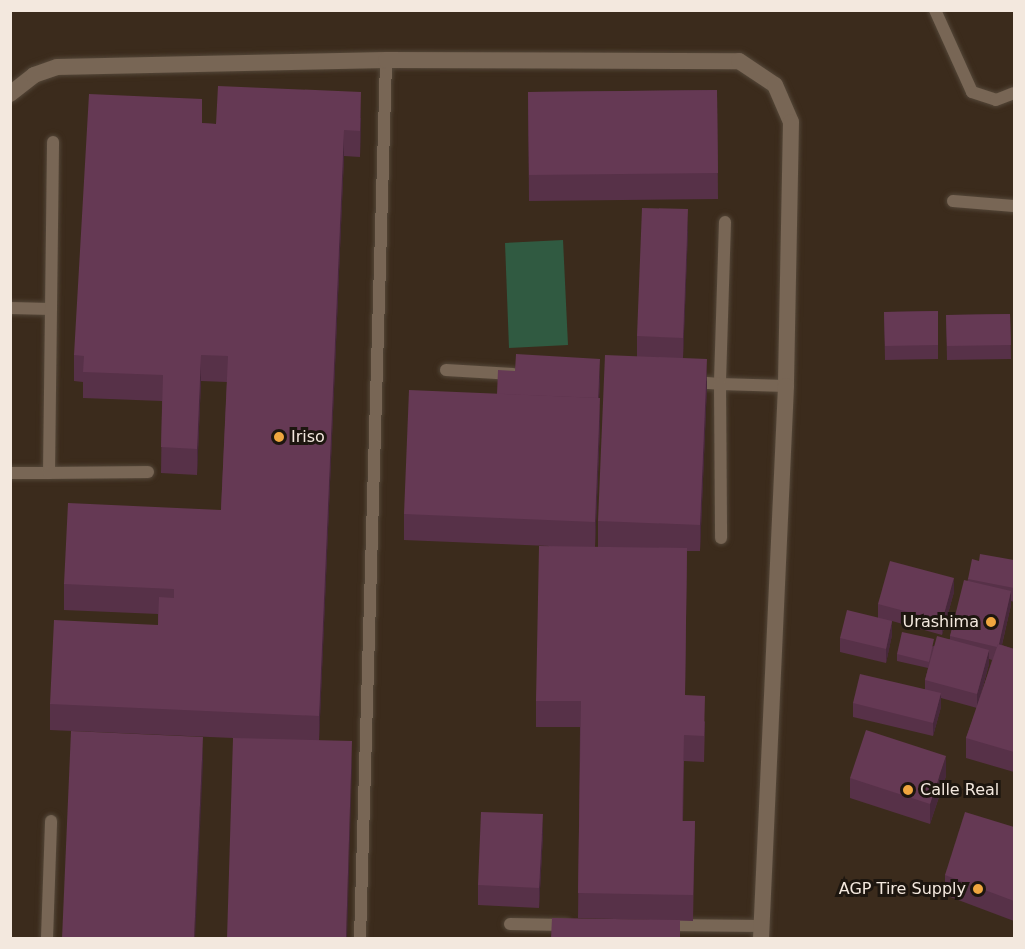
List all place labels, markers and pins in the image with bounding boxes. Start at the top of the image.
place label: Iriso [291,427,325,447]
marker: Iriso [272,430,286,444]
place label: Urashima [903,612,979,632]
marker: Urashima [984,615,998,629]
place label: Calle Real [920,780,999,800]
marker: Calle Real [901,783,915,797]
place label: AGP Tire Supply [839,879,966,899]
marker: AGP Tire Supply [971,882,985,896]

